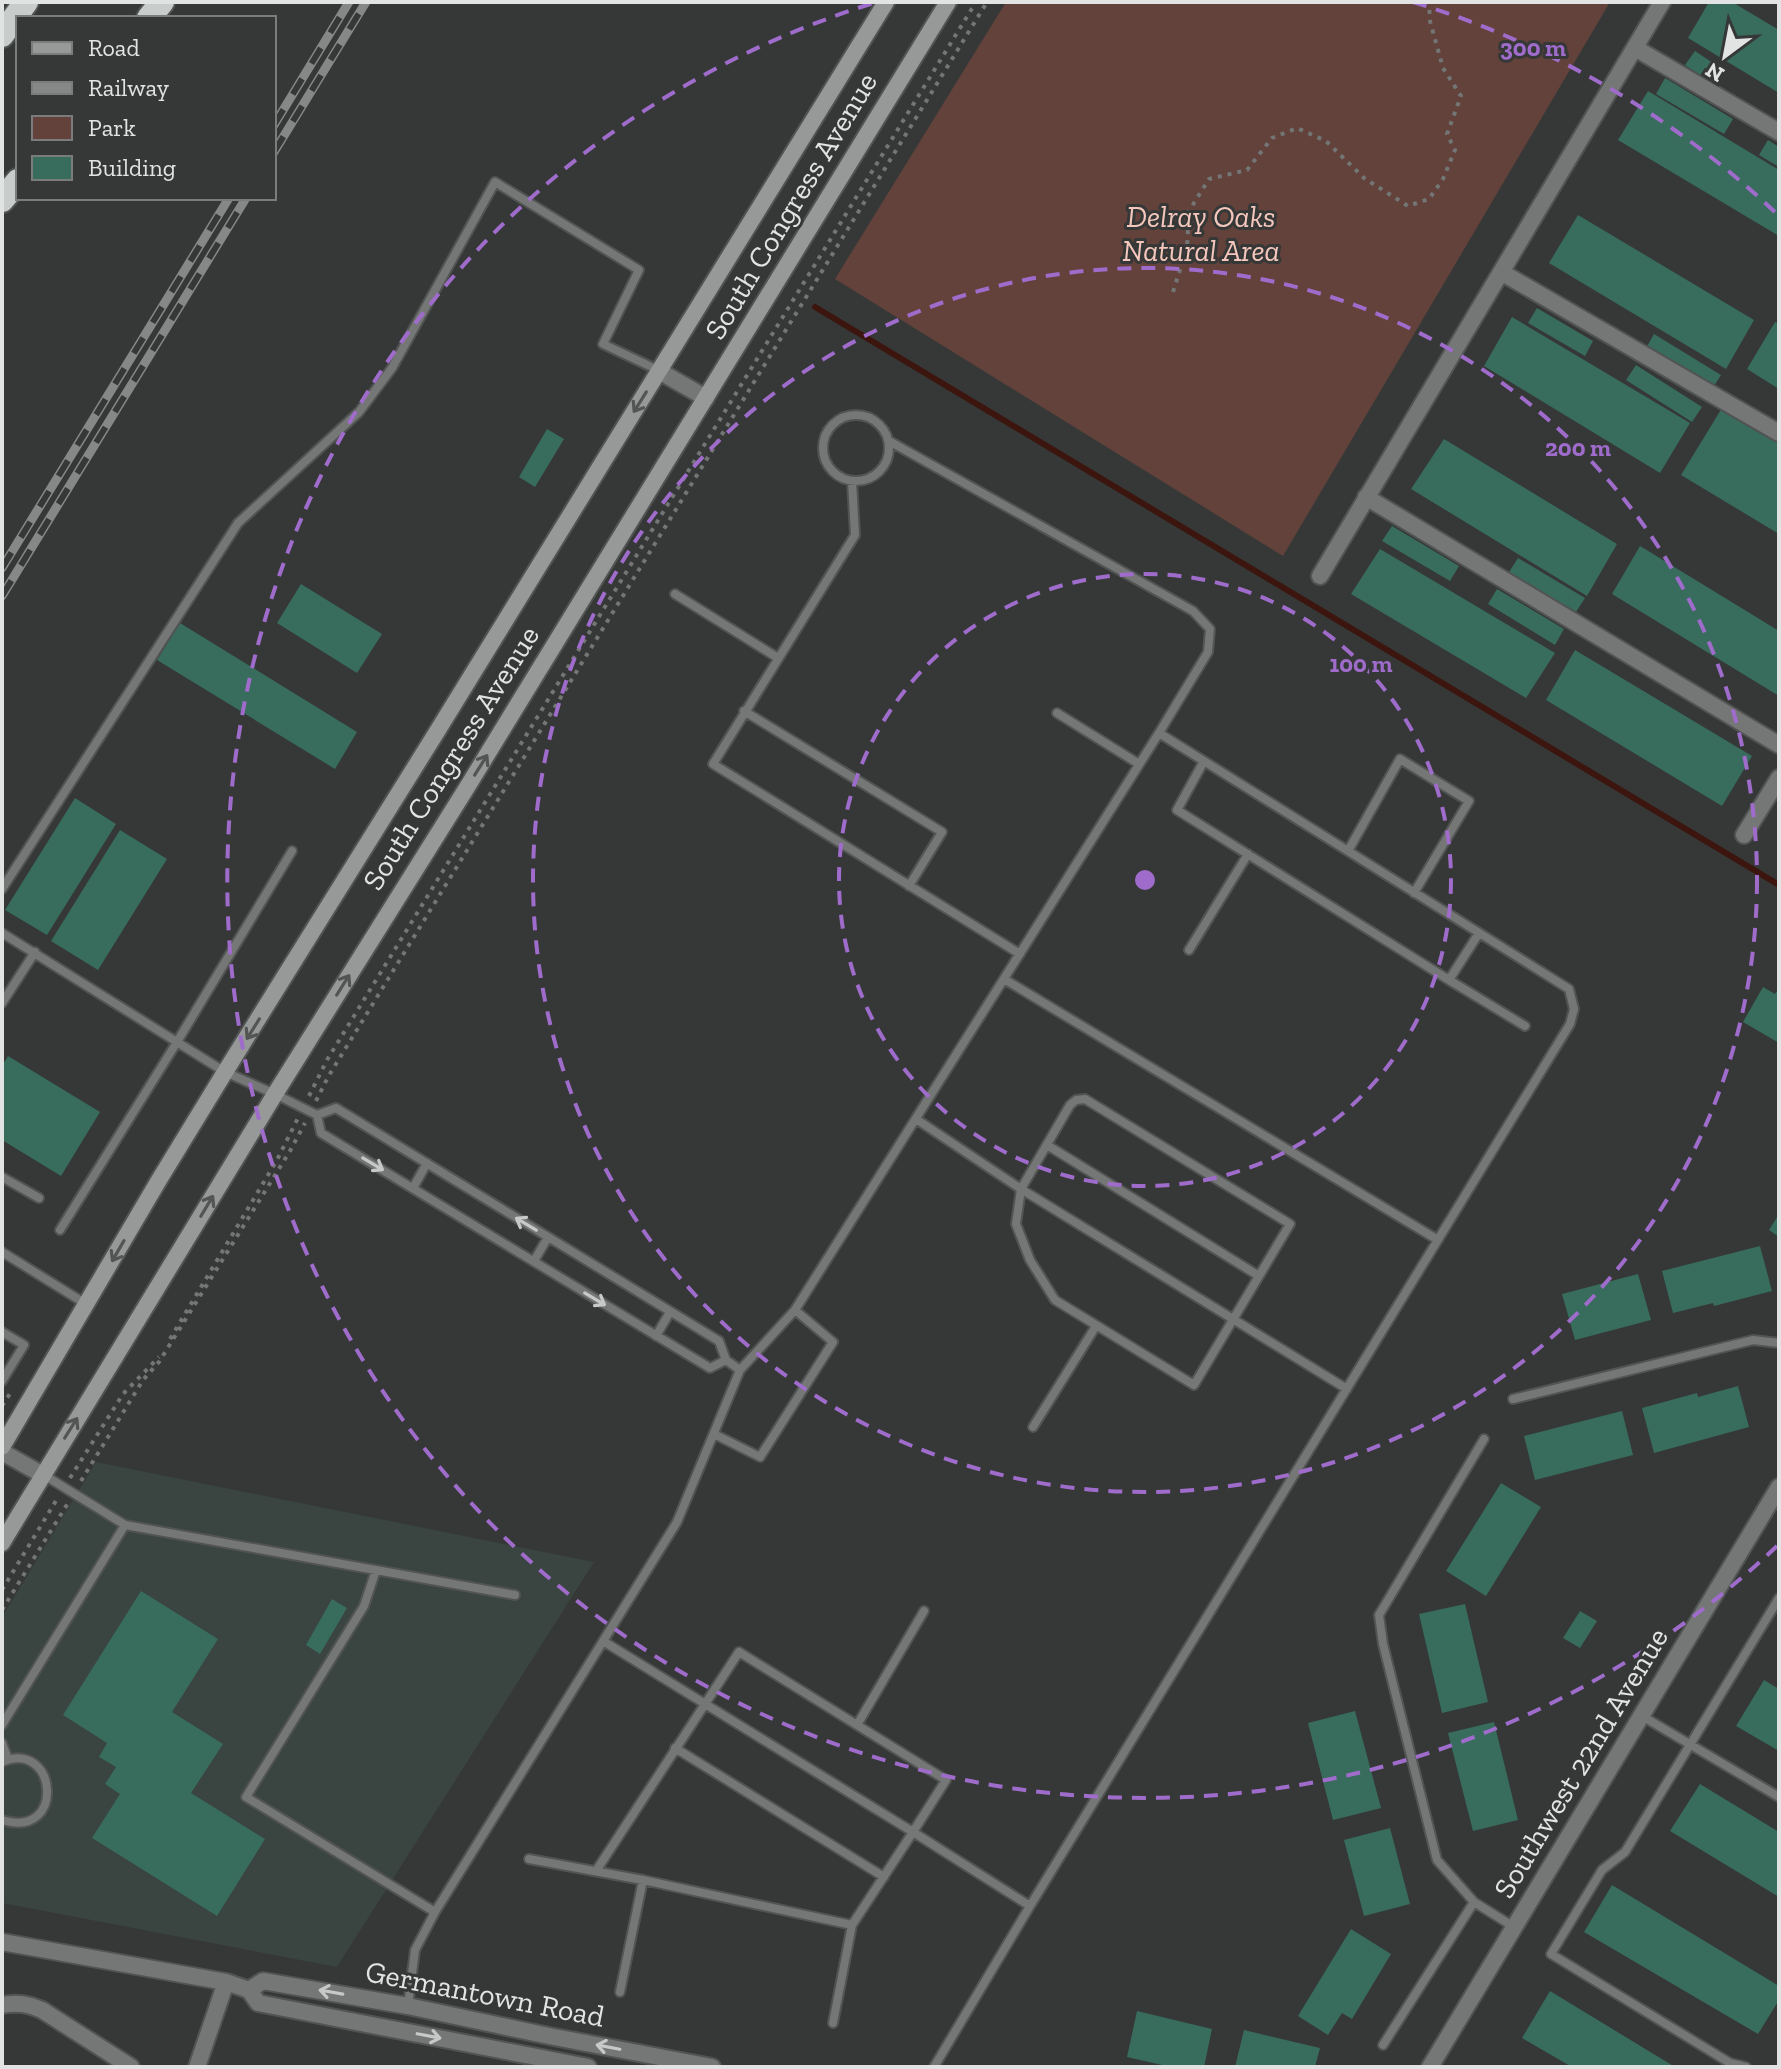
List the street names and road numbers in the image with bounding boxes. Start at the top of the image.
street label: South Congress Avenue [697,66,885,346]
street label: South Congress Avenue [355,619,547,897]
street label: Southwest 22nd Avenue [1486,1621,1676,1905]
street label: Germantown Road [362,1953,608,2035]

